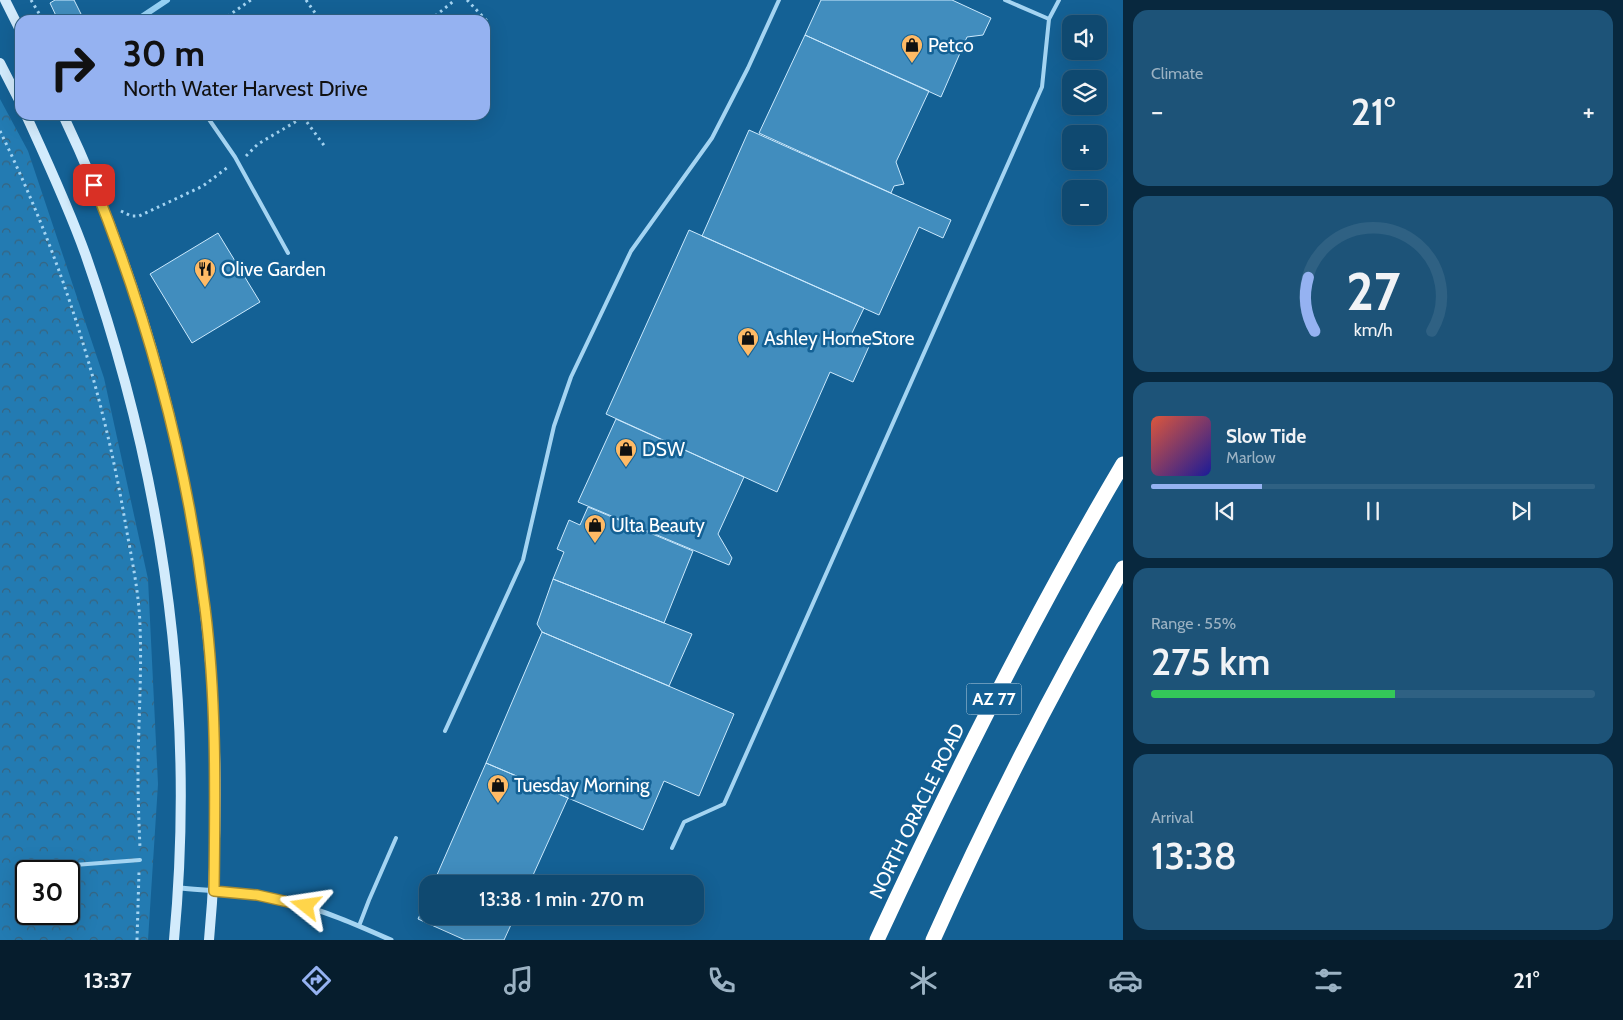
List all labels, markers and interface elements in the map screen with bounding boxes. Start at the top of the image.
map controls [1062,15,1107,225]
button: sound [1062,15,1107,60]
text: 30 m [123,32,205,75]
shop icon: Petco [900,33,924,64]
place label: Petco [928,34,974,57]
icon: right [40,35,105,100]
text: Climate [1151,64,1203,83]
button: layers [1062,70,1107,115]
text: North Water Harvest Drive [123,75,368,102]
text: 21° [1351,88,1395,135]
text: − [1151,94,1163,128]
text: + [1583,94,1595,128]
button: + [1062,125,1107,170]
pin [73,164,115,206]
icon: arrive [80,171,108,199]
button: − [1062,180,1107,225]
restaurant icon: Olive Garden [193,257,217,288]
place label: Olive Garden [221,258,326,281]
text: 27 [1346,260,1400,323]
text: km/h [1353,319,1393,340]
shop icon: Ashley HomeStore [736,326,760,357]
place label: Ashley HomeStore [764,327,915,350]
text: Slow Tide [1226,425,1306,448]
shop icon: DSW [614,437,638,468]
place label: DSW [642,438,685,461]
text: Marlow [1226,448,1276,467]
icon: previous [1211,497,1239,525]
icon: pause [1359,497,1387,525]
icon: next [1507,497,1535,525]
shop icon: Ulta Beauty [583,513,607,544]
place label: Ulta Beauty [611,514,705,537]
text: Range · 55% [1151,614,1236,633]
text: 275 km [1151,638,1270,685]
road number: AZ 77 [966,684,1022,714]
street label: NORTH ORACLE ROAD [865,719,970,902]
shop icon: Tuesday Morning [486,773,510,804]
place label: Tuesday Morning [514,774,650,797]
text: Arrival [1151,808,1194,827]
text: 13:38 [1151,832,1237,879]
speed limit sign: 30 [15,860,80,925]
position arrow [279,879,331,931]
text: 13:38 · 1 min · 270 m [479,888,644,911]
icon: directions [299,963,334,998]
icon: music [501,963,536,998]
icon: phone [704,963,739,998]
icon: climate [906,963,941,998]
icon: car [1108,963,1143,998]
icon: filters [1311,963,1346,998]
text: 13:37 [84,967,132,994]
text: 21° [1513,967,1539,994]

